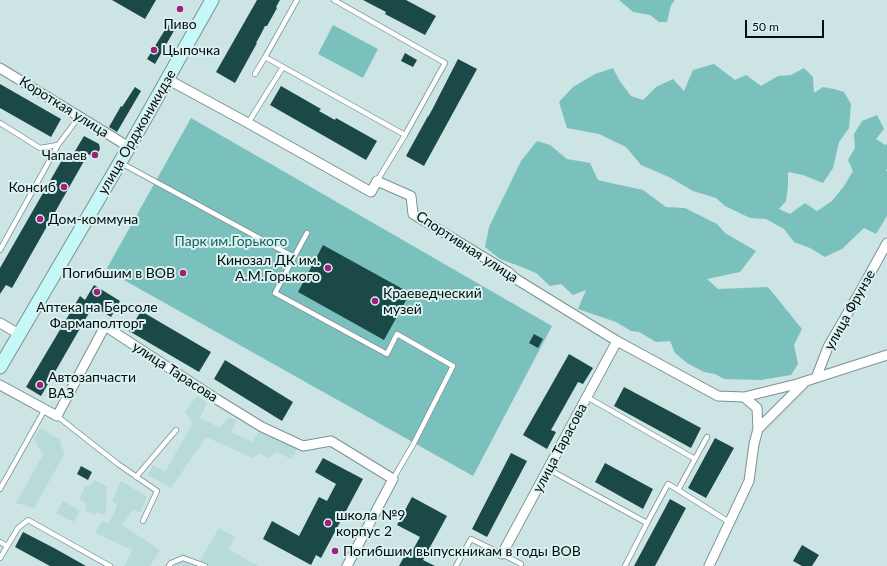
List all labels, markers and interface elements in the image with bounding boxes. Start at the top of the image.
marker: Пиво [175,4,185,14]
scale bar [747,12,826,38]
place label: Пиво [163,16,197,32]
text: 50 m [752,19,779,34]
place label: Цыпочка [162,42,220,58]
marker: Цыпочка [149,45,159,55]
street label: улица Орджоникидзе [94,67,180,197]
street label: Короткая улица [16,73,112,141]
place label: Чапаев [42,147,87,163]
marker: Чапаев [90,150,100,160]
place label: Консиб [8,179,56,195]
marker: Консиб [59,182,69,192]
street label: Спортивная улица [413,208,521,286]
place label: Дом-коммуна [48,211,138,227]
marker: Дом-коммуна [35,214,45,224]
park label: Парк им.Горького [175,233,287,249]
place label: Кинозал ДК им. А.М.Горького [217,252,320,284]
marker: Кинозал ДК им. А.М.Горького [323,263,333,273]
place label: Погибшим в ВОВ [62,265,175,281]
street label: улица Фрунзе [821,267,879,353]
marker: Погибшим в ВОВ [178,268,188,278]
place label: Краеведческий музей [383,285,482,318]
marker: Аптека на Берсоле Фармаполторг [92,287,102,297]
marker: Краеведческий музей [370,296,380,306]
place label: Аптека на Берсоле Фармаполторг [36,299,158,332]
street label: улица Тарасова [129,338,221,406]
place label: Автозапчасти ВАЗ [48,369,136,402]
marker: Автозапчасти ВАЗ [35,380,45,390]
street label: улица Тарасова [529,400,591,496]
place label: школа №9 корпус 2 [336,507,405,540]
marker: школа №9 корпус 2 [323,518,333,528]
place label: Погибшим выпускникам в годы ВОВ [343,543,581,559]
marker: Погибшим выпускникам в годы ВОВ [330,546,340,556]

